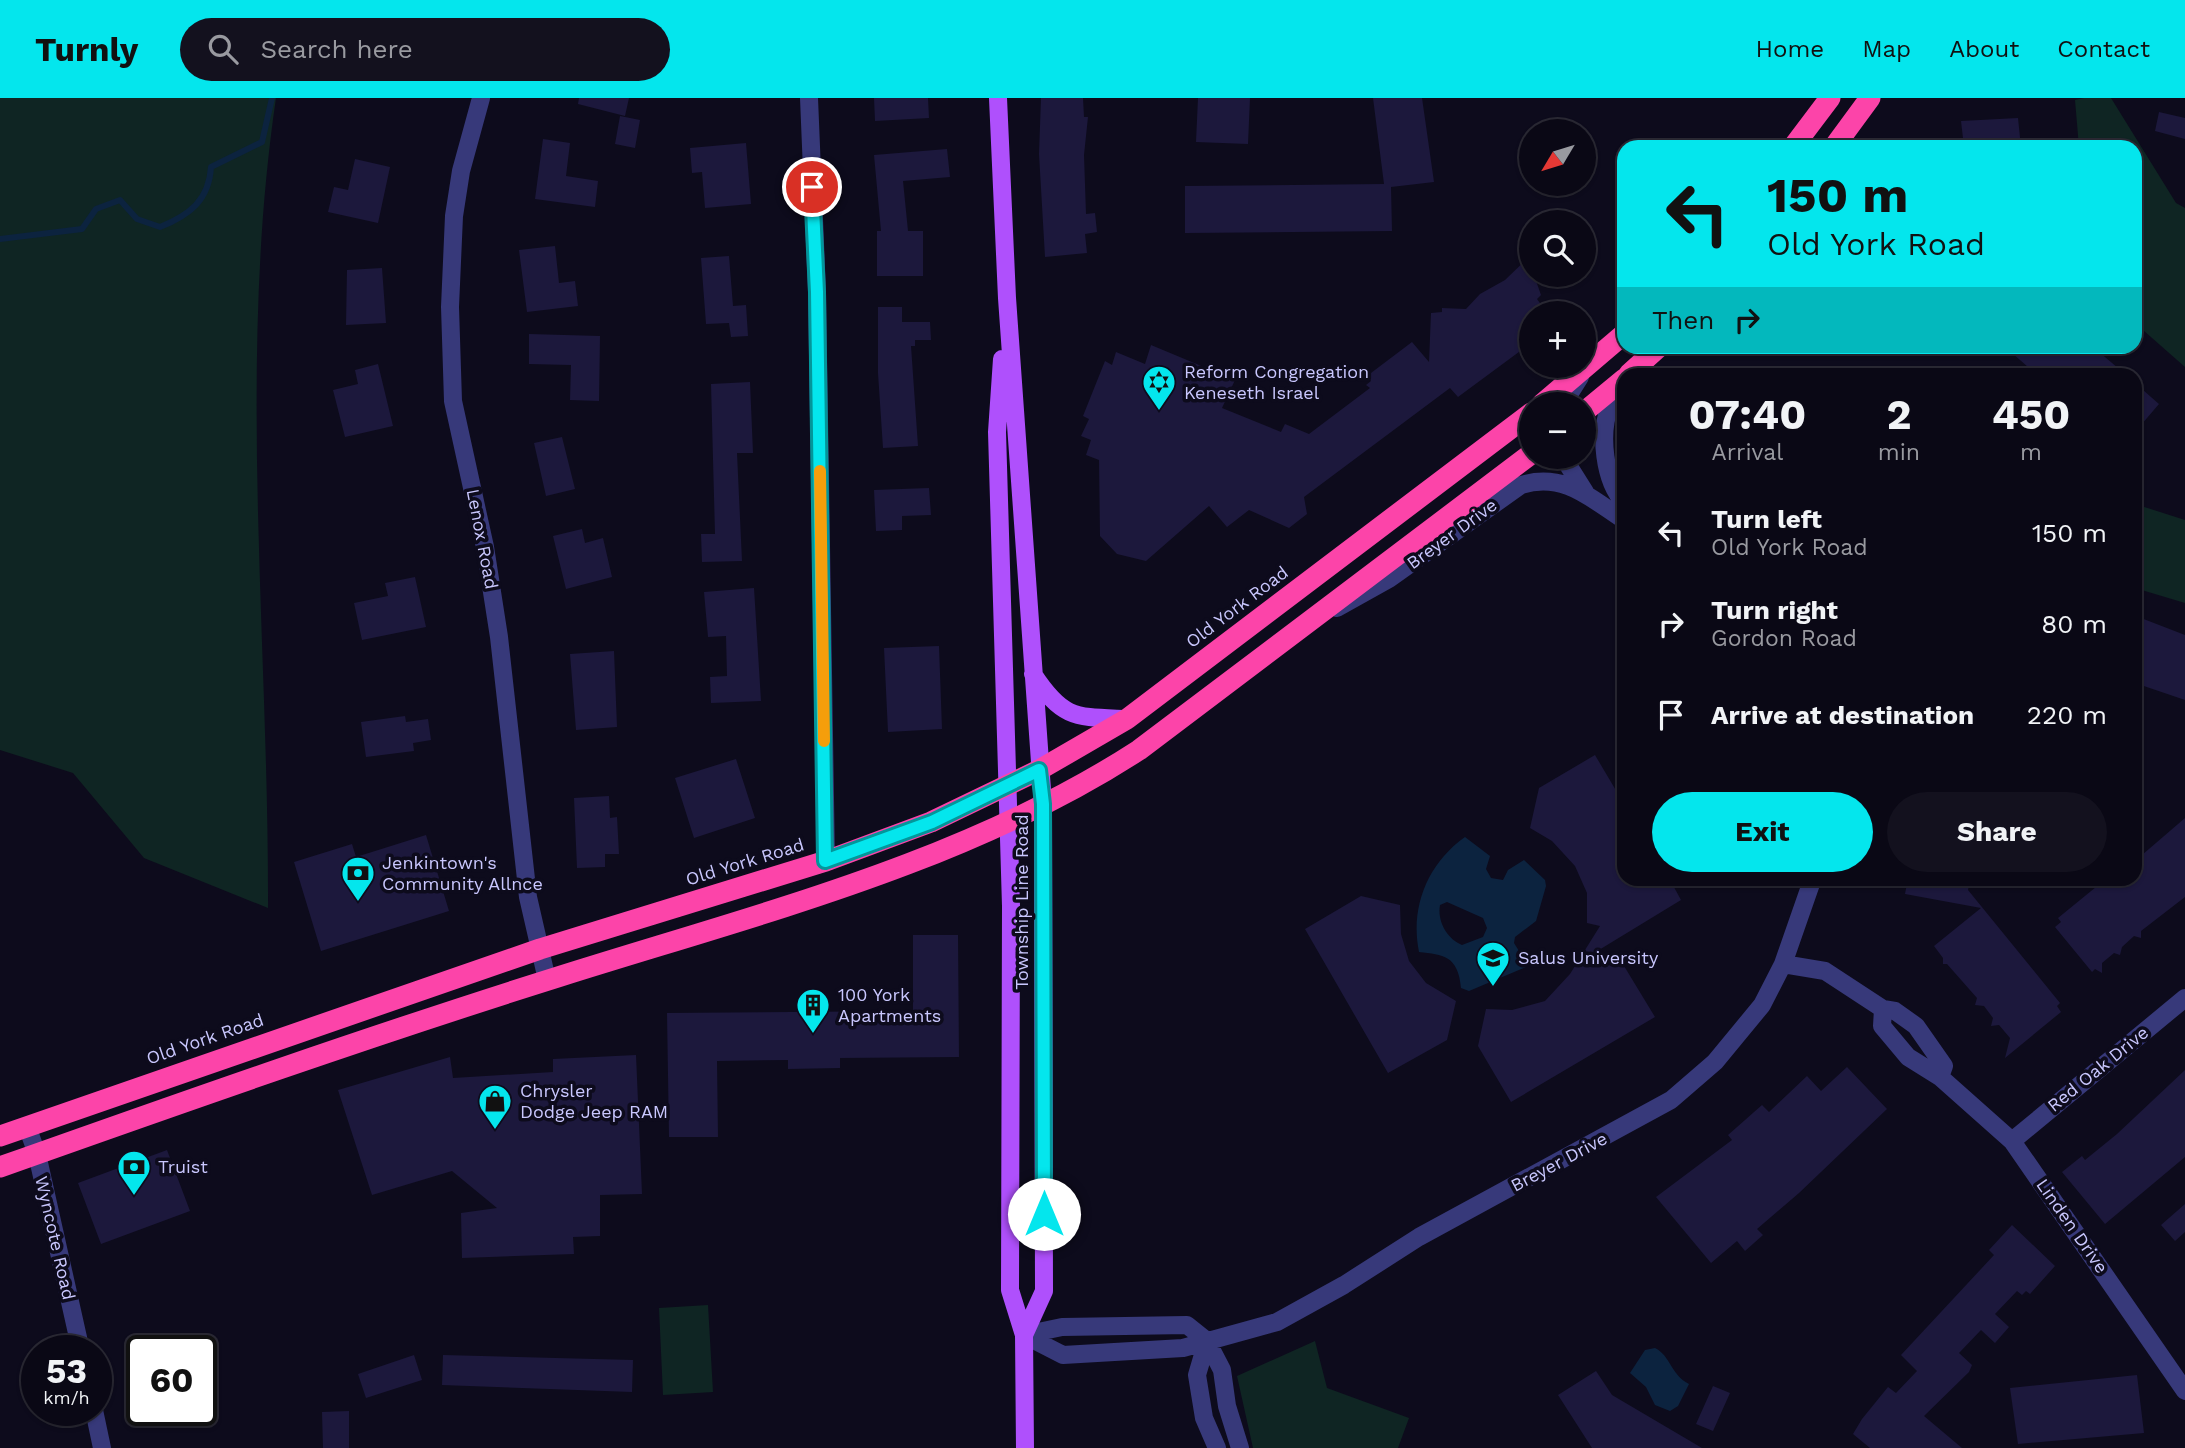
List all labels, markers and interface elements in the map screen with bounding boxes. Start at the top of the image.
search box [180,18,670,81]
text: Turnly [35,30,138,69]
icon: search [204,30,242,68]
text: Search here [260,34,413,64]
text: Home [1756,35,1824,63]
text: Map [1862,35,1911,63]
text: About [1949,35,2019,63]
text: Contact [2057,35,2150,63]
north arrow [1519,119,1596,196]
map controls [1519,119,1596,469]
pin [782,157,842,217]
text: 150 m [1767,166,1908,224]
icon: arrive [793,168,831,206]
icon: left [1652,168,1743,259]
button: search [1519,210,1596,287]
text: Old York Road [1767,225,1985,263]
button: + [1519,301,1596,378]
icon: right [1728,301,1766,339]
text: Then [1652,305,1714,335]
place label: Reform Congregation Keneseth Israel [1184,361,1369,403]
synagogue icon: Reform Congregation Keneseth Israel [1140,363,1178,412]
text: 07:40 [1689,390,1806,439]
text: 2 [1886,390,1911,439]
text: 450 [1992,390,2070,439]
button: − [1519,392,1596,469]
text: Arrival [1712,439,1783,466]
text: min [1878,439,1920,466]
text: m [2020,439,2042,466]
street label: Lenox Road [462,487,503,591]
street label: Breyer Drive [1403,494,1501,573]
text: Turn left [1711,504,1822,534]
icon: left [1652,514,1690,552]
text: 150 m [2032,518,2107,548]
text: Old York Road [1711,534,1868,561]
street label: Old York Road [1181,561,1292,652]
text: Turn right [1711,595,1838,625]
icon: right [1652,605,1690,643]
text: 80 m [2041,609,2107,639]
text: Gordon Road [1711,625,1857,652]
icon: arrive [1652,696,1690,734]
text: Arrive at destination [1711,700,1974,730]
text: 220 m [2027,700,2107,730]
button: Exit [1652,792,1873,872]
button: Share [1887,792,2107,872]
street label: Township Line Road [1011,814,1032,990]
street label: Old York Road [683,834,807,889]
place label: Jenkintown's Community Allnce [382,852,543,894]
bank icon: Jenkintown's Community Allnce [339,854,377,903]
school or university icon: Salus University [1474,939,1512,988]
place label: Salus University [1518,947,1659,968]
place label: 100 York Apartments [838,984,941,1026]
building icon: 100 York Apartments [794,986,832,1035]
street label: Old York Road [143,1009,266,1068]
street label: Red Oak Drive [2043,1021,2152,1116]
place label: Chrysler Dodge Jeep RAM [520,1080,668,1122]
shop icon: Chrysler Dodge Jeep RAM [476,1082,514,1131]
street label: Breyer Drive [1507,1127,1611,1196]
bank icon: Truist [115,1148,153,1197]
place label: Truist [158,1156,208,1177]
street label: Wyncote Road [31,1174,80,1302]
street label: Linden Drive [2032,1174,2113,1277]
position arrow [1007,1177,1081,1251]
speed limit sign: 60 [126,1335,217,1426]
text: 53 [46,1350,87,1392]
text: km/h [43,1387,90,1408]

